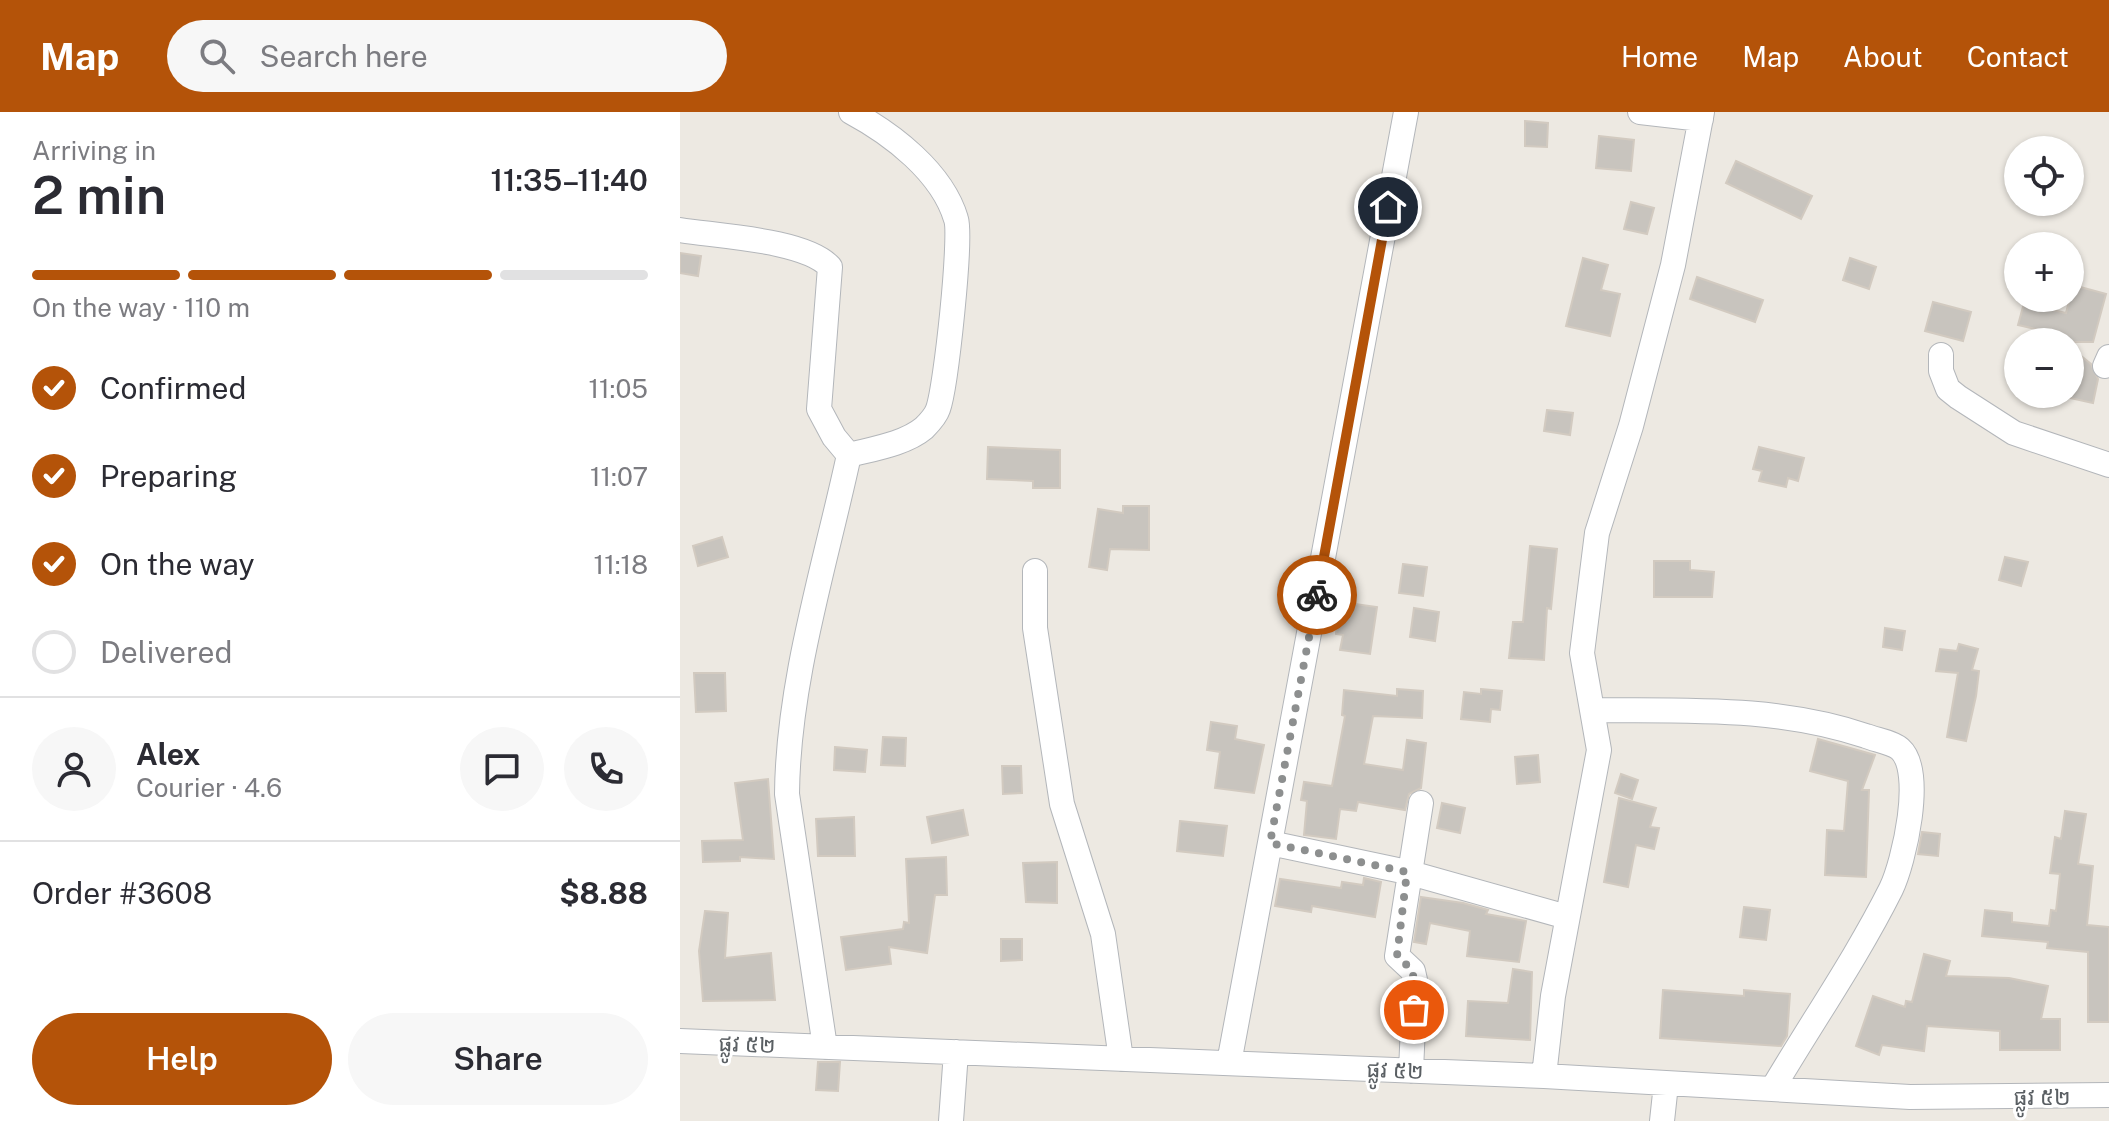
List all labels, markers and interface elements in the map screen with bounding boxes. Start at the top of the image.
search box [167,20,727,92]
text: Map [40,34,119,79]
icon: search [195,34,239,78]
text: Search here [259,38,428,74]
text: Home [1621,40,1698,73]
text: Map [1742,40,1799,73]
text: About [1843,40,1923,73]
text: Contact [1967,40,2069,73]
text: Arriving in [32,135,156,166]
map controls [2004,136,2084,408]
button: locate [2004,136,2084,216]
text: 11:35–11:40 [490,162,648,198]
text: 2 min [32,165,166,226]
pin [1354,173,1422,241]
icon: home [1366,185,1410,229]
button: + [2004,232,2084,312]
text: On the way · 110 m [32,292,250,323]
button: − [2004,328,2084,408]
icon: check [32,366,76,410]
text: Confirmed [100,370,246,406]
text: 11:05 [588,373,648,404]
icon: check [32,454,76,498]
text: Preparing [100,458,237,494]
text: 11:07 [590,461,648,492]
icon: check [32,542,76,586]
text: On the way [100,546,254,582]
text: 11:18 [594,549,648,580]
courier [1277,555,1357,635]
icon: bike [1295,573,1339,617]
text: Delivered [100,634,232,670]
button: person [32,727,116,811]
button: chat [460,727,544,811]
button: phone [564,727,648,811]
text: Alex [136,736,200,772]
text: Courier · 4.6 [136,772,282,803]
text: Order #3608 [32,875,212,911]
text: $8.88 [559,875,648,911]
pin [1380,976,1448,1044]
icon: bag [1392,988,1436,1032]
button: Help [32,1013,332,1105]
button: Share [348,1013,648,1105]
street label: ផ្លូវ ៥២ [718,1030,776,1065]
street label: ផ្លូវ ៥២ [1366,1056,1424,1091]
street label: ផ្លូវ ៥២ [2013,1084,2071,1118]

